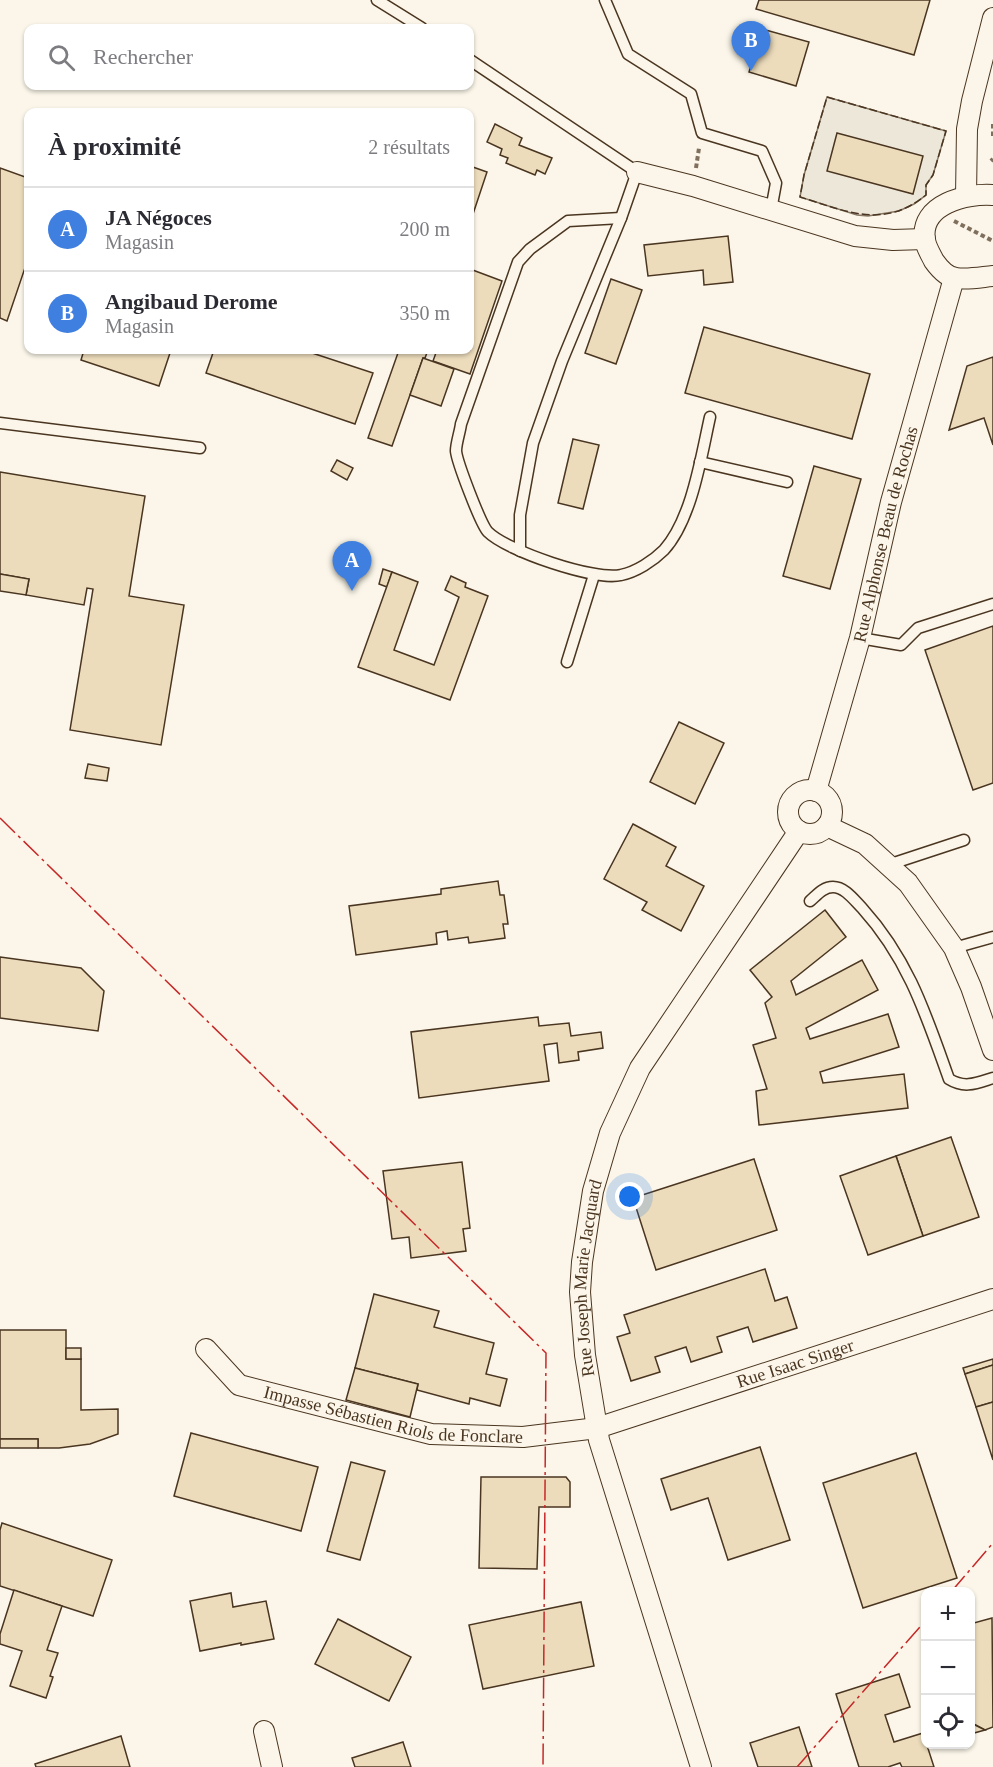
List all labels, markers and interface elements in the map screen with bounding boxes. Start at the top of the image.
pin: B [732,22,771,71]
search box [24,24,474,90]
icon: search [45,41,78,74]
text: Rechercher [93,44,193,69]
text: À proximité [48,132,181,161]
text: 2 résultats [368,136,450,158]
text: JA Négoces [105,205,212,230]
text: A [60,218,75,240]
text: 200 m [399,218,450,240]
text: Magasin [105,231,174,253]
text: Angibaud Derome [105,289,278,314]
text: B [61,302,74,324]
text: 350 m [399,302,450,324]
text: Magasin [105,315,174,337]
street label: Rue Alphonse Beau de Rochas [849,424,922,644]
pin: A [332,542,372,591]
street label: Rue Joseph Marie Jacquard [570,1177,606,1378]
your location [615,1182,644,1211]
street label: Rue Isaac Singer [734,1335,856,1392]
street label: Impasse Sébastien Riols de Fonclare [262,1382,523,1447]
map controls [921,1587,975,1749]
button: + [921,1587,975,1641]
button: − [921,1641,975,1695]
button: locate [921,1695,975,1749]

